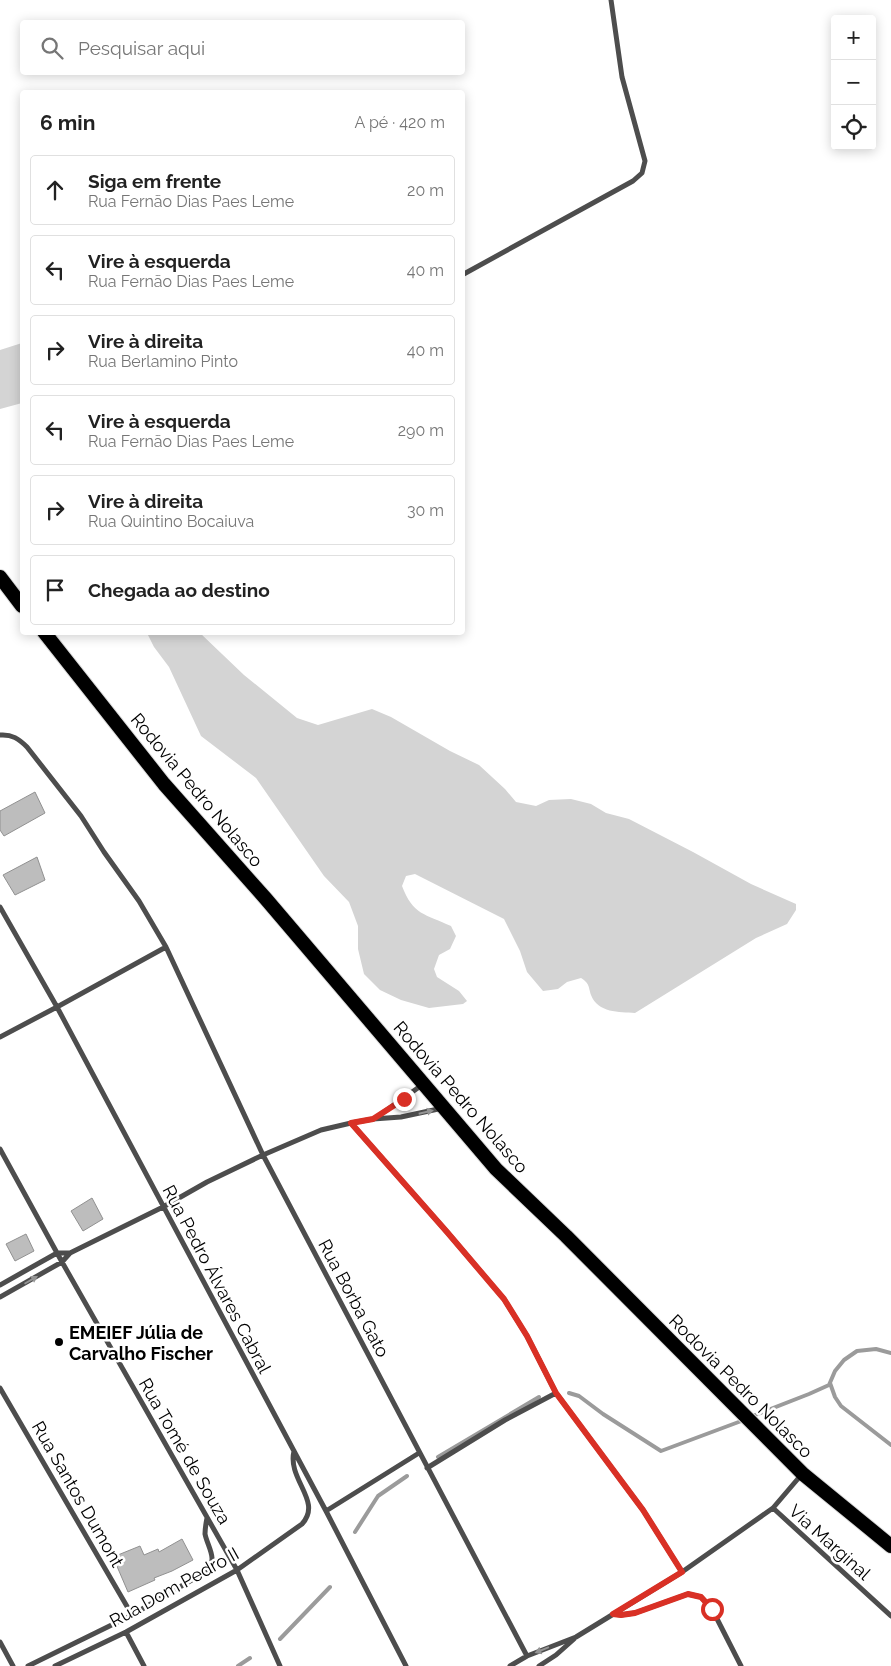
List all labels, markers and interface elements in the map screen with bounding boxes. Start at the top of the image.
map controls [831,15,876,150]
button: + [831,15,876,60]
search box [20,20,465,75]
icon: search [38,34,66,62]
text: Pesquisar aqui [78,37,205,59]
button: − [831,60,876,105]
button: locate [831,105,876,150]
text: 6 min [40,110,95,135]
text: A pé · 420 m [355,113,445,132]
text: Siga em frente [88,170,221,192]
icon: ahead [41,176,69,204]
text: 20 m [407,181,444,200]
text: Rua Fernão Dias Paes Leme [88,192,294,211]
text: Vire à esquerda [88,250,231,272]
icon: left [41,256,69,284]
text: 40 m [407,261,444,280]
text: Rua Fernão Dias Paes Leme [88,272,294,291]
text: Vire à direita [88,330,203,352]
icon: right [41,336,69,364]
text: 40 m [407,341,444,360]
text: Rua Berlamino Pinto [88,352,238,371]
text: Vire à esquerda [88,410,231,432]
icon: left [41,416,69,444]
text: 290 m [398,421,444,440]
text: Rua Fernão Dias Paes Leme [88,432,294,451]
text: Vire à direita [88,490,203,512]
icon: right [41,496,69,524]
text: 30 m [407,501,444,520]
text: Rua Quintino Bocaiuva [88,512,254,531]
icon: arrive [41,576,69,604]
text: Chegada ao destino [88,579,270,601]
street label: Rodovia Pedro Nolasco [127,709,268,871]
street label: Rodovia Pedro Nolasco [389,1017,533,1177]
route end [393,1088,416,1111]
one-way arrow [418,1108,433,1116]
street label: Rua Pedro Álvares Cabral [158,1181,277,1377]
street label: Rua Borba Gato [314,1235,394,1361]
one-way arrow [24,1276,39,1284]
street label: Rodovia Pedro Nolasco [665,1310,817,1462]
place label: EMEIEF Júlia de Carvalho Fischer [69,1322,213,1364]
marker: EMEIEF Júlia de Carvalho Fischer [53,1336,65,1348]
street label: Rua Tomé de Souza [135,1374,235,1528]
street label: Rua Santos Dumont [28,1417,128,1571]
street label: Via Marginal [785,1500,875,1584]
street label: Rua Dom Pedro II [106,1543,242,1631]
route start [701,1598,724,1621]
one-way arrow [535,1647,549,1655]

